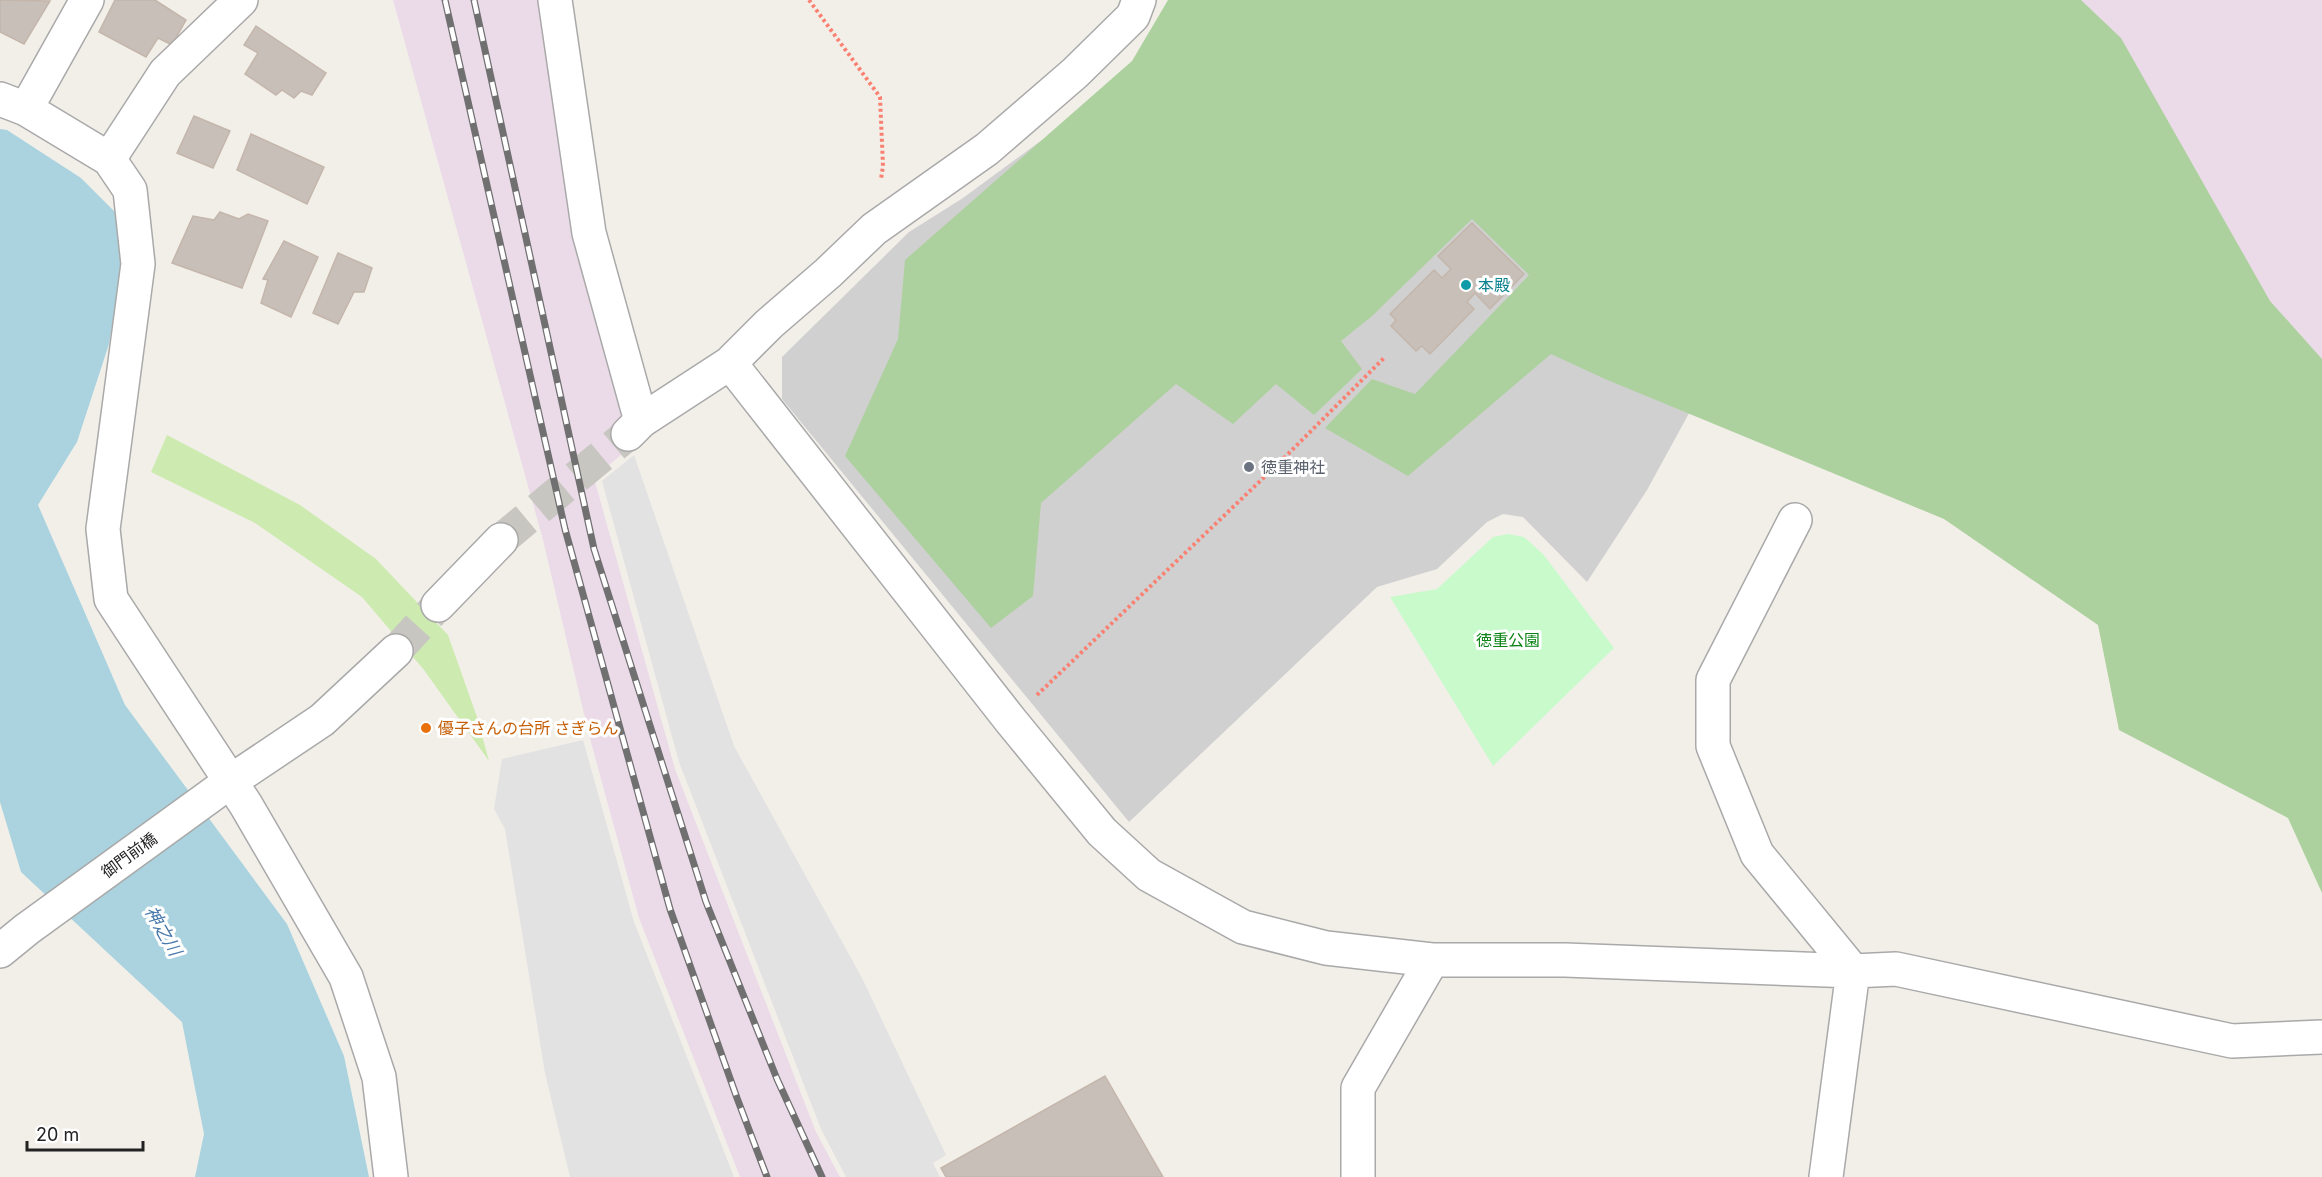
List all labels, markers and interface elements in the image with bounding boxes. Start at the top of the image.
place label: 本殿 [1478,275,1510,295]
marker: 本殿 [1459,278,1473,292]
place label: 徳重神社 [1261,457,1325,477]
marker: 徳重神社 [1242,460,1256,474]
park label: 徳重公園 [1476,630,1540,650]
place label: 優子さんの台所 さぎらん [438,718,619,738]
marker: 優子さんの台所 さぎらん [419,721,433,735]
street label: 御門前橋 [97,828,161,882]
water label: 神之川 [141,902,187,961]
scale bar [27,1114,142,1152]
text: 20 m [36,1124,79,1145]

